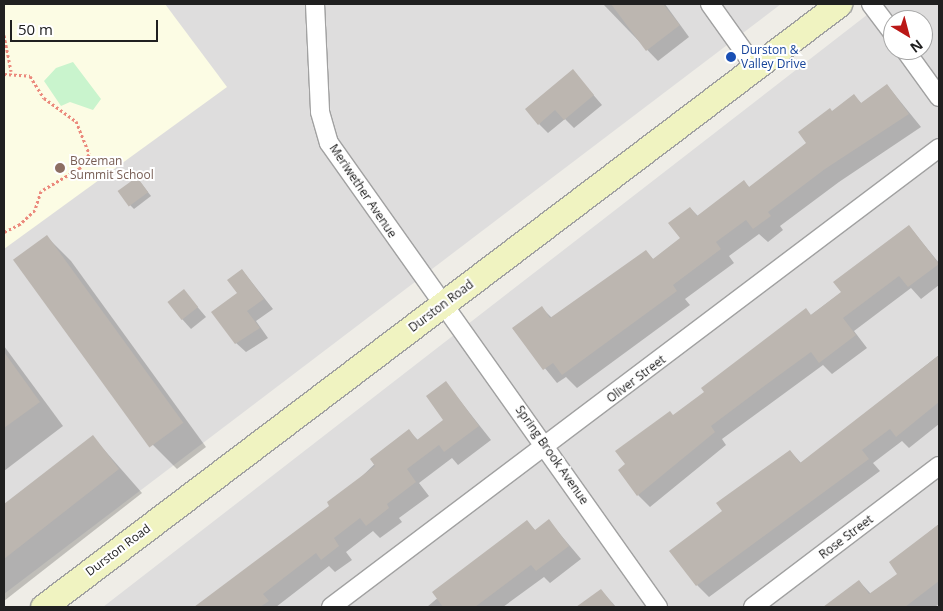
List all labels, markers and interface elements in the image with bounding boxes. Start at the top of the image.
scale bar [12,10,160,42]
north arrow [883,10,933,60]
text: 50 m [18,19,53,39]
text: N [906,36,927,58]
place label: Durston & Valley Drive [741,43,806,71]
marker: Durston & Valley Drive [725,51,737,63]
street label: Meriwether Avenue [326,142,400,240]
place label: Bozeman Summit School [70,154,154,182]
marker: Bozeman Summit School [54,162,66,174]
street label: Durston Road [406,277,476,335]
street label: Oliver Street [604,352,668,406]
street label: Spring Brook Avenue [513,403,591,507]
street label: Rose Street [816,512,876,562]
street label: Durston Road [83,521,153,579]

